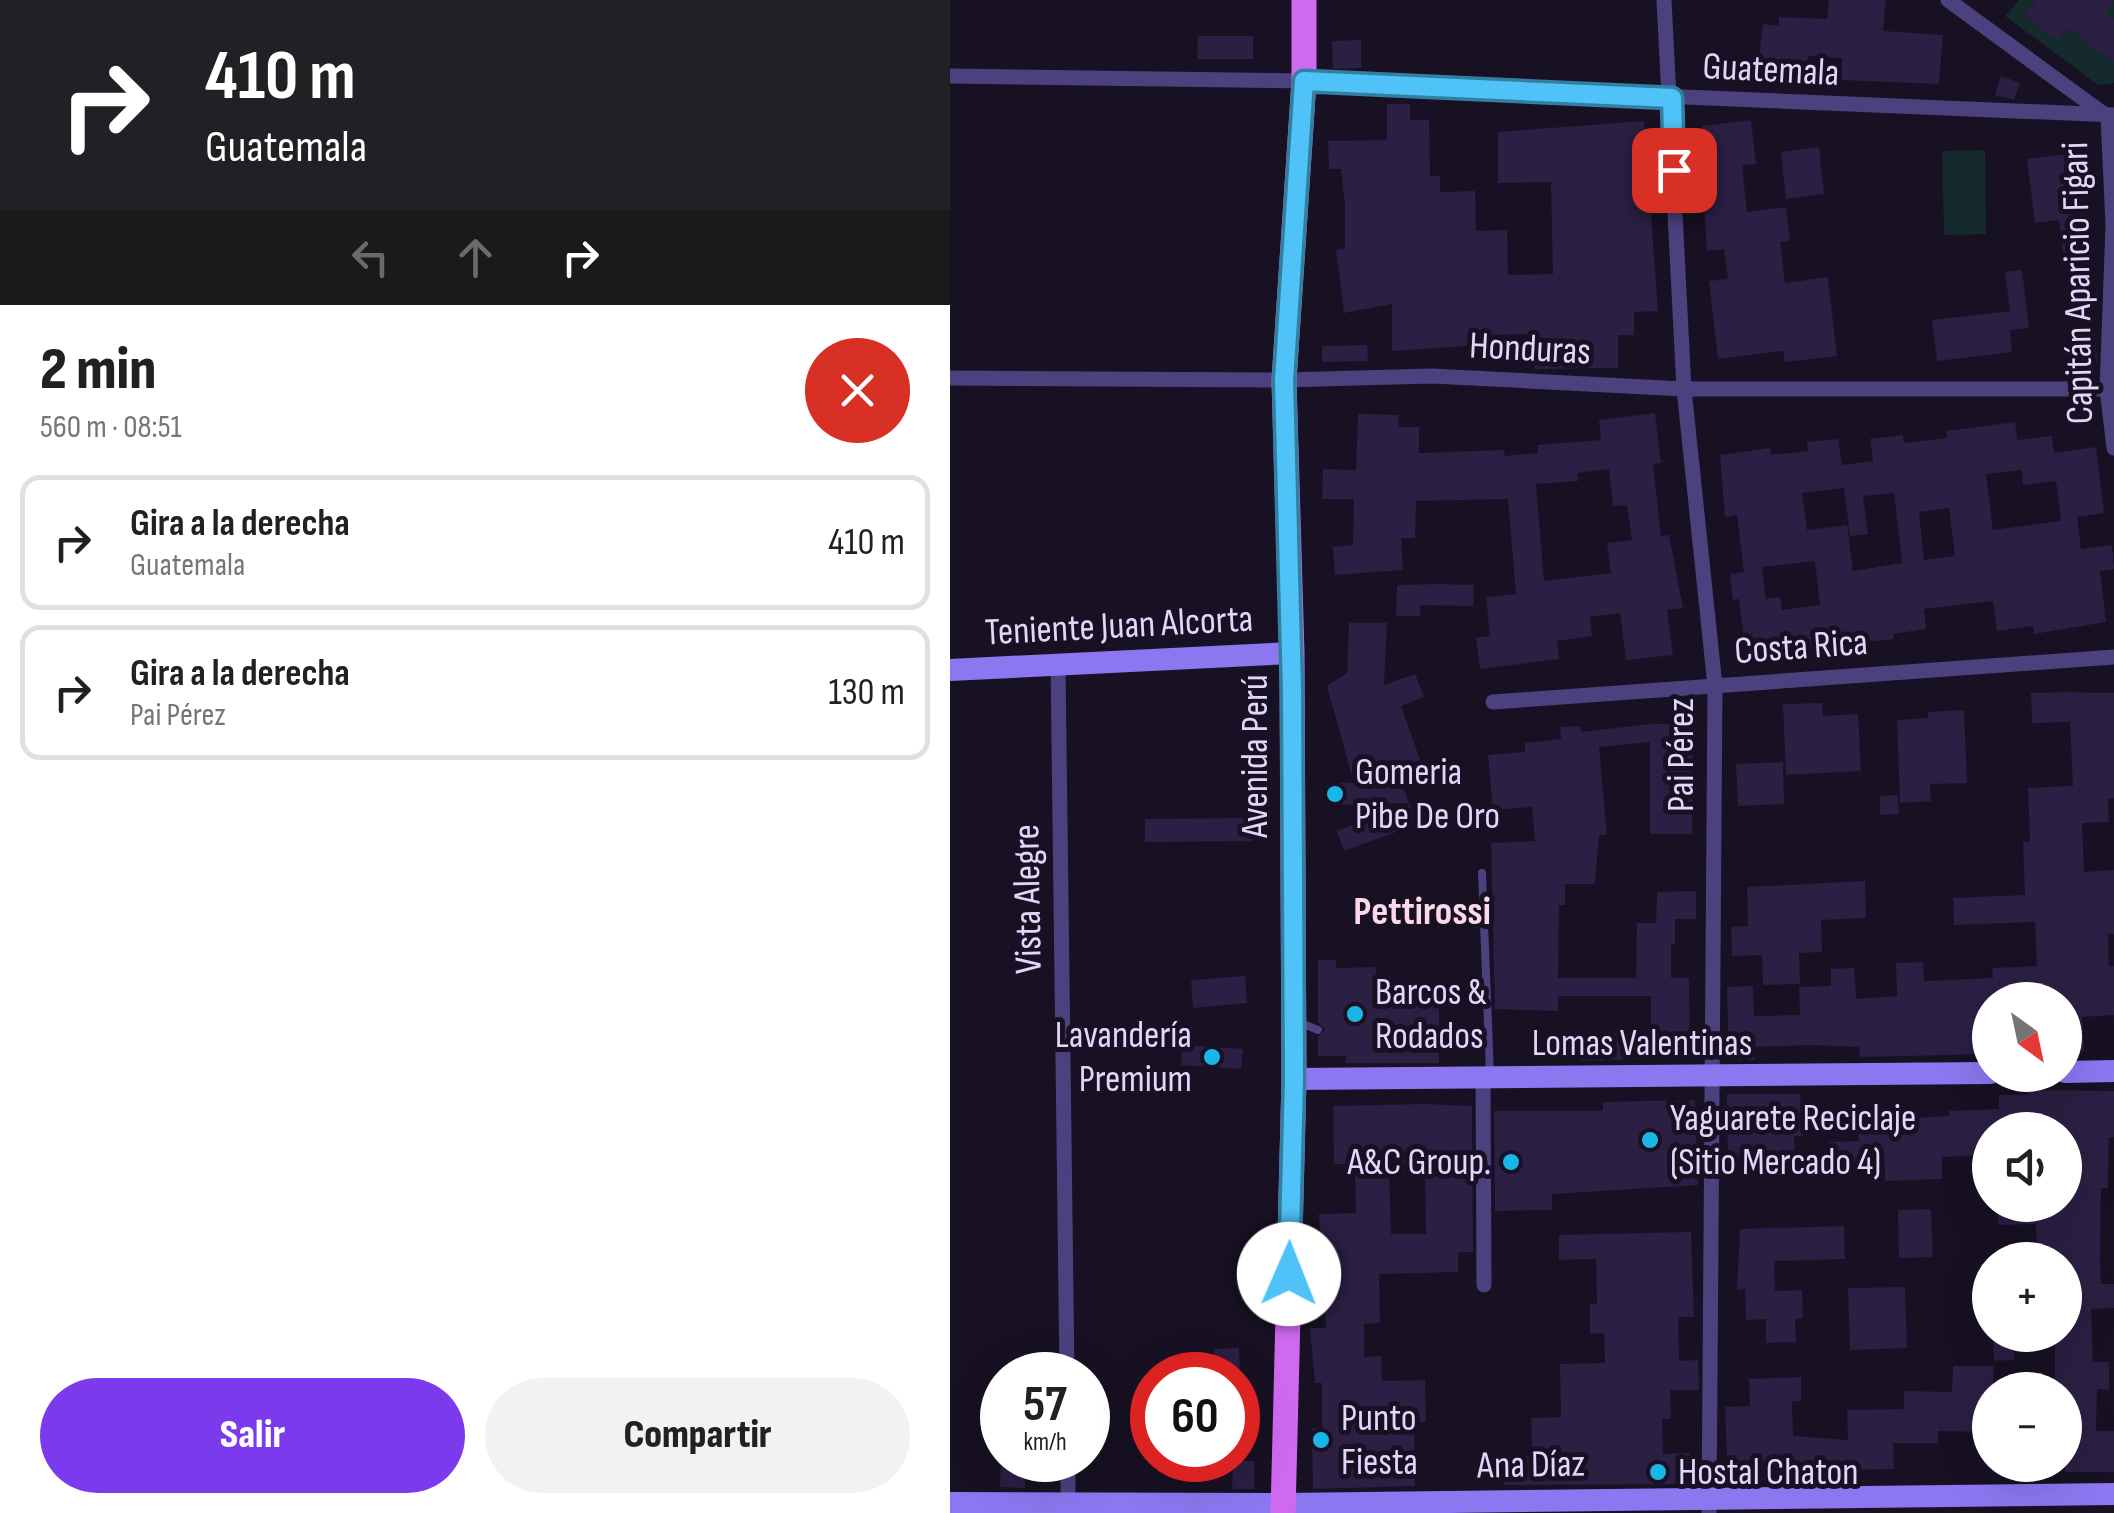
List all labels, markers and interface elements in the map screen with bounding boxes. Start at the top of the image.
text: 410 m [205,35,356,119]
icon: right [40,40,170,170]
street label: Guatemala [1701,44,1841,96]
text: Guatemala [205,120,367,175]
pin [1632,128,1717,213]
street label: Capitán Aparicio Figari [2053,142,2103,424]
icon: arrive [1647,143,1702,198]
icon: left [343,230,398,285]
icon: ahead [448,230,503,285]
icon: right [553,230,608,285]
street label: Honduras [1468,323,1592,375]
text: 2 min [40,334,156,406]
button: close [805,338,910,443]
text: 560 m · 08:51 [40,408,182,447]
text: Gira a la derecha [130,501,350,546]
icon: right [45,515,100,570]
text: 410 m [828,520,905,565]
text: Guatemala [130,546,245,585]
street label: Teniente Juan Alcorta [984,597,1254,655]
street label: Costa Rica [1733,620,1869,674]
text: Gira a la derecha [130,651,350,696]
icon: right [45,665,100,720]
text: 130 m [828,670,905,715]
street label: Avenida Perú [1233,674,1278,839]
text: Pai Pérez [130,696,226,735]
street label: Pai Pérez [1659,698,1704,812]
place label: Gomeria Pibe De Oro [1355,750,1500,839]
marker: Gomeria Pibe De Oro [1324,783,1346,805]
street label: Vista Alegre [1004,824,1052,974]
district label: Pettirossi [1353,888,1491,936]
place label: Barcos & Rodados [1375,970,1487,1059]
north arrow [1972,982,2082,1092]
map controls [1972,982,2082,1482]
marker: Barcos & Rodados [1344,1003,1366,1025]
place label: Lavandería Premium [1055,1013,1192,1102]
street label: Lomas Valentinas [1532,1021,1752,1066]
marker: Lavandería Premium [1201,1046,1223,1068]
place label: Yaguarete Reciclaje (Sitio Mercado 4) [1670,1096,1916,1185]
button: sound [1972,1112,2082,1222]
marker: Yaguarete Reciclaje (Sitio Mercado 4) [1639,1129,1661,1151]
place label: A&C Group. [1347,1140,1491,1185]
marker: A&C Group. [1500,1151,1522,1173]
position arrow [1237,1222,1341,1326]
button: + [1972,1242,2082,1352]
speed limit sign: 60 [1130,1352,1260,1482]
button: − [1972,1372,2082,1482]
text: 57 [1023,1375,1067,1435]
button: Salir [40,1378,465,1493]
button: Compartir [485,1378,910,1493]
place label: Punto Fiesta [1341,1396,1418,1485]
text: km/h [1023,1427,1067,1458]
marker: Punto Fiesta [1310,1429,1332,1451]
street label: Ana Díaz [1476,1442,1585,1488]
place label: Hostal Chaton [1678,1450,1859,1495]
marker: Hostal Chaton [1647,1461,1669,1483]

